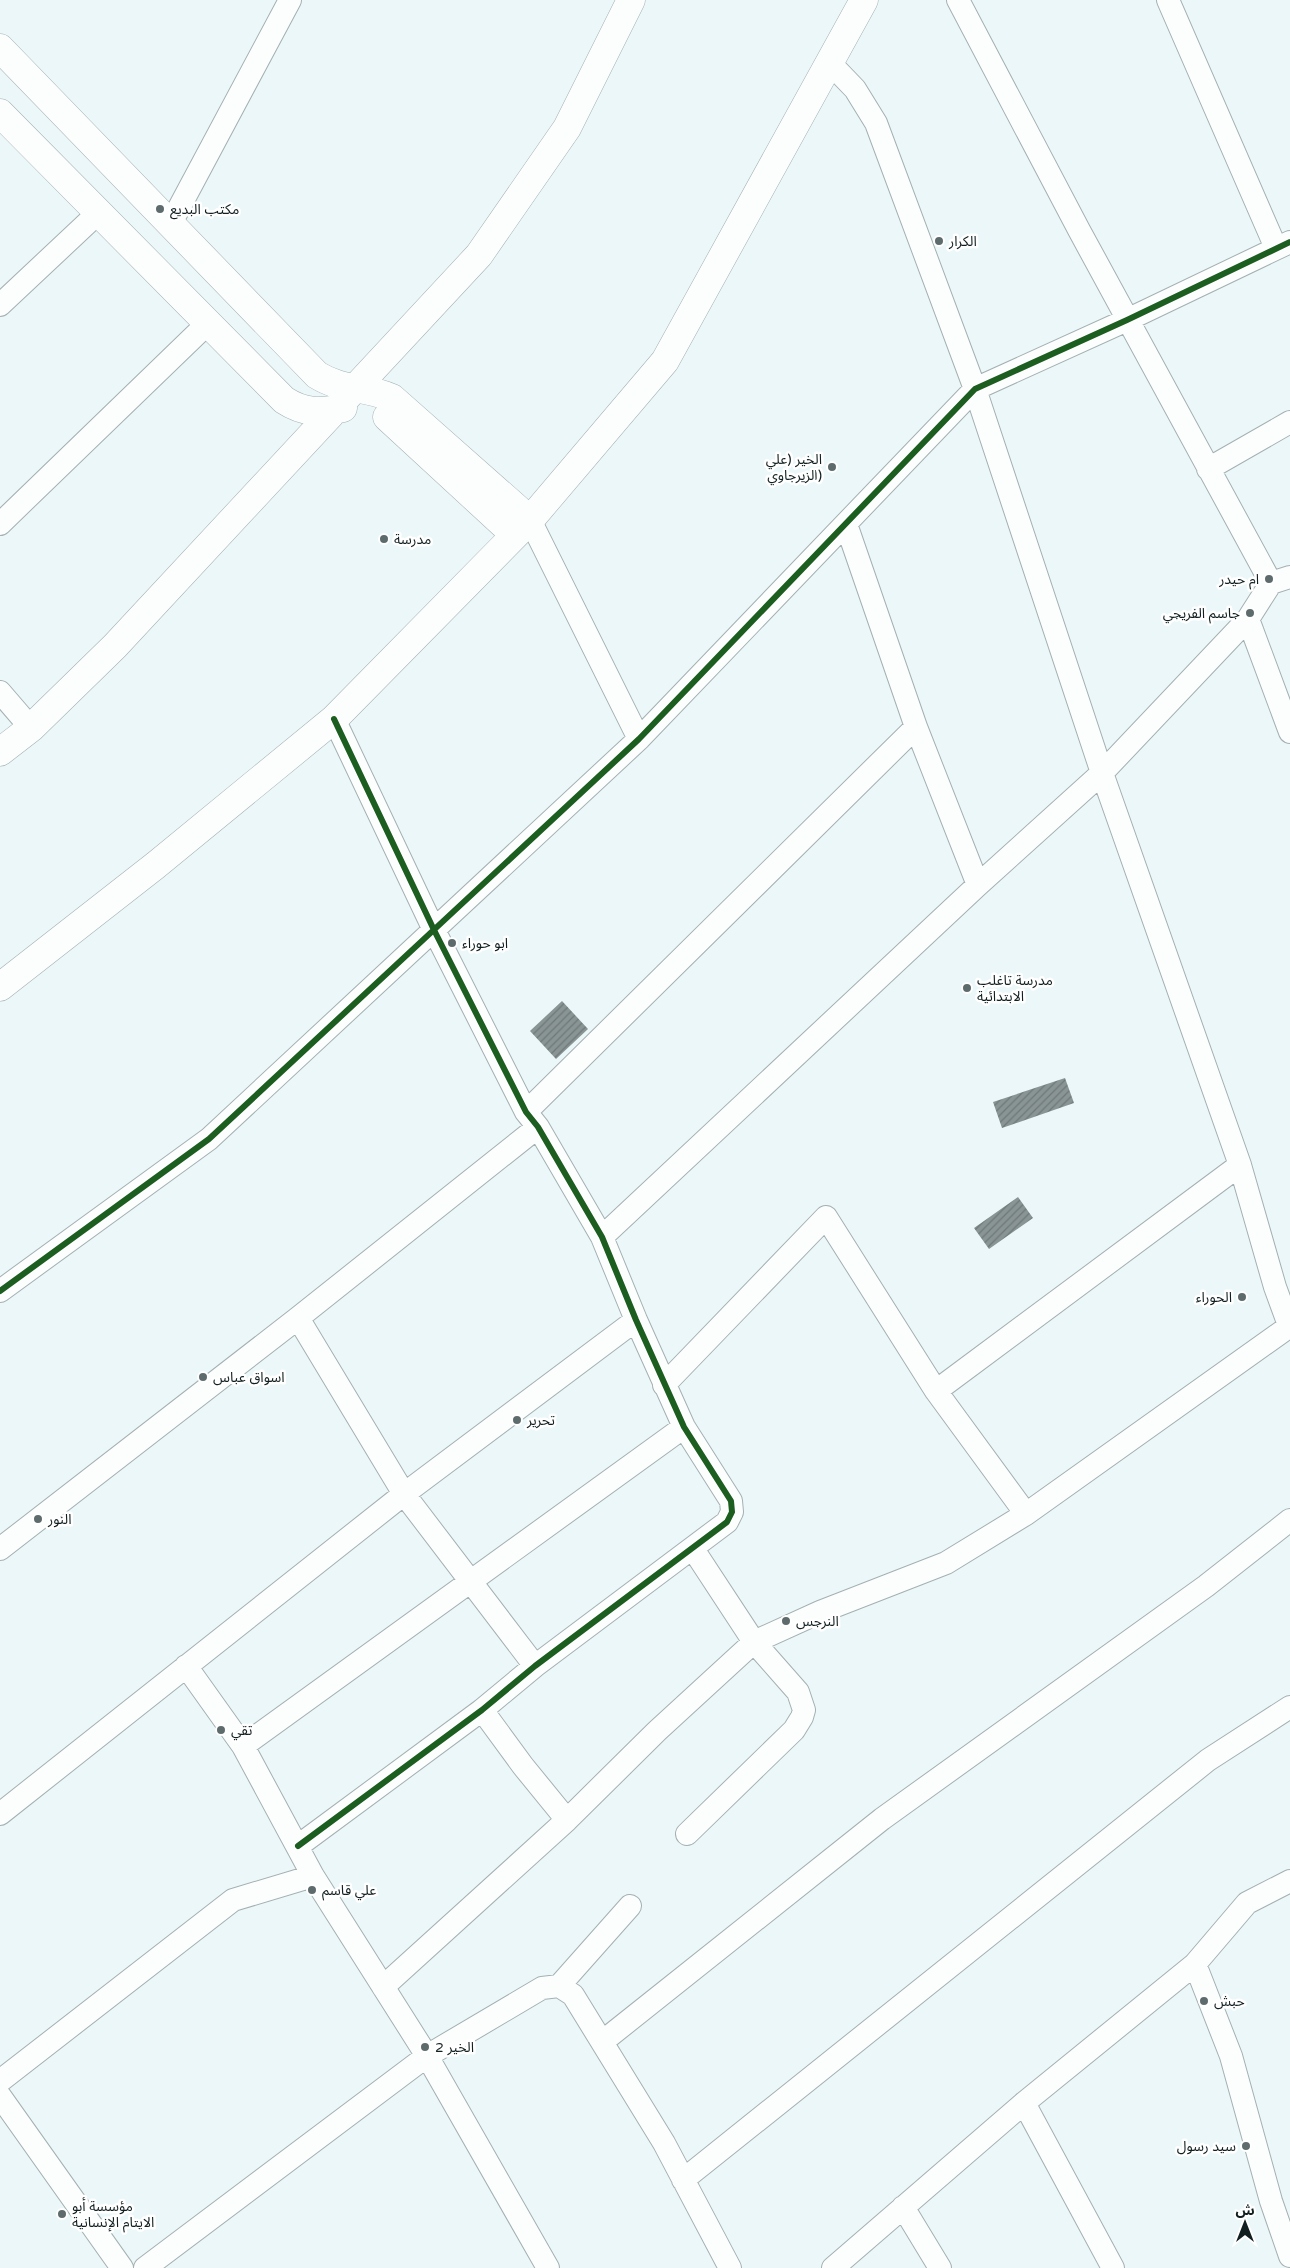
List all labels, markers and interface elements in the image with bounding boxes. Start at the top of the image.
place label: مكتب البديع [170,201,239,220]
marker: مكتب البديع [154,203,166,215]
place label: الكرار [948,233,977,250]
marker: الكرار [933,235,945,247]
place label: الخير (علي الزيرجاوي) [766,451,822,486]
marker: الخير (علي الزيرجاوي) [826,461,838,473]
place label: مدرسة [394,531,431,548]
marker: مدرسة [378,533,390,545]
place label: ام حيدر [1218,571,1259,590]
marker: ام حيدر [1263,573,1275,585]
place label: جاسم الفريجي [1163,605,1240,624]
marker: جاسم الفريجي [1244,607,1256,619]
place label: ابو حوراء [462,935,508,952]
marker: ابو حوراء [446,937,458,949]
place label: مدرسة تاغلب الابتدائية [977,972,1053,1005]
marker: مدرسة تاغلب الابتدائية [961,982,973,994]
place label: الحوراء [1196,1289,1232,1306]
marker: الحوراء [1236,1291,1248,1303]
place label: اسواق عباس [213,1369,285,1386]
marker: اسواق عباس [197,1371,209,1383]
place label: تحرير [526,1412,555,1429]
marker: تحرير [511,1414,523,1426]
place label: النور [47,1511,72,1528]
marker: النور [32,1513,44,1525]
place label: النرجس [796,1613,839,1630]
marker: النرجس [780,1615,792,1627]
place label: تقي [231,1722,252,1741]
marker: تقي [215,1724,227,1736]
place label: علي قاسم [322,1882,376,1901]
marker: علي قاسم [306,1884,318,1896]
place label: حبش [1214,1993,1245,2010]
marker: حبش [1198,1995,1210,2007]
place label: الخير 2 [435,2039,474,2056]
marker: الخير 2 [419,2041,431,2053]
place label: سيد رسول [1177,2138,1236,2155]
marker: سيد رسول [1240,2140,1252,2152]
place label: مؤسسة أبو الايتام الإنسانية [72,2197,154,2233]
north arrow [1220,2198,1270,2248]
text: ش [1235,2202,1255,2219]
marker: مؤسسة أبو الايتام الإنسانية [56,2208,68,2220]

